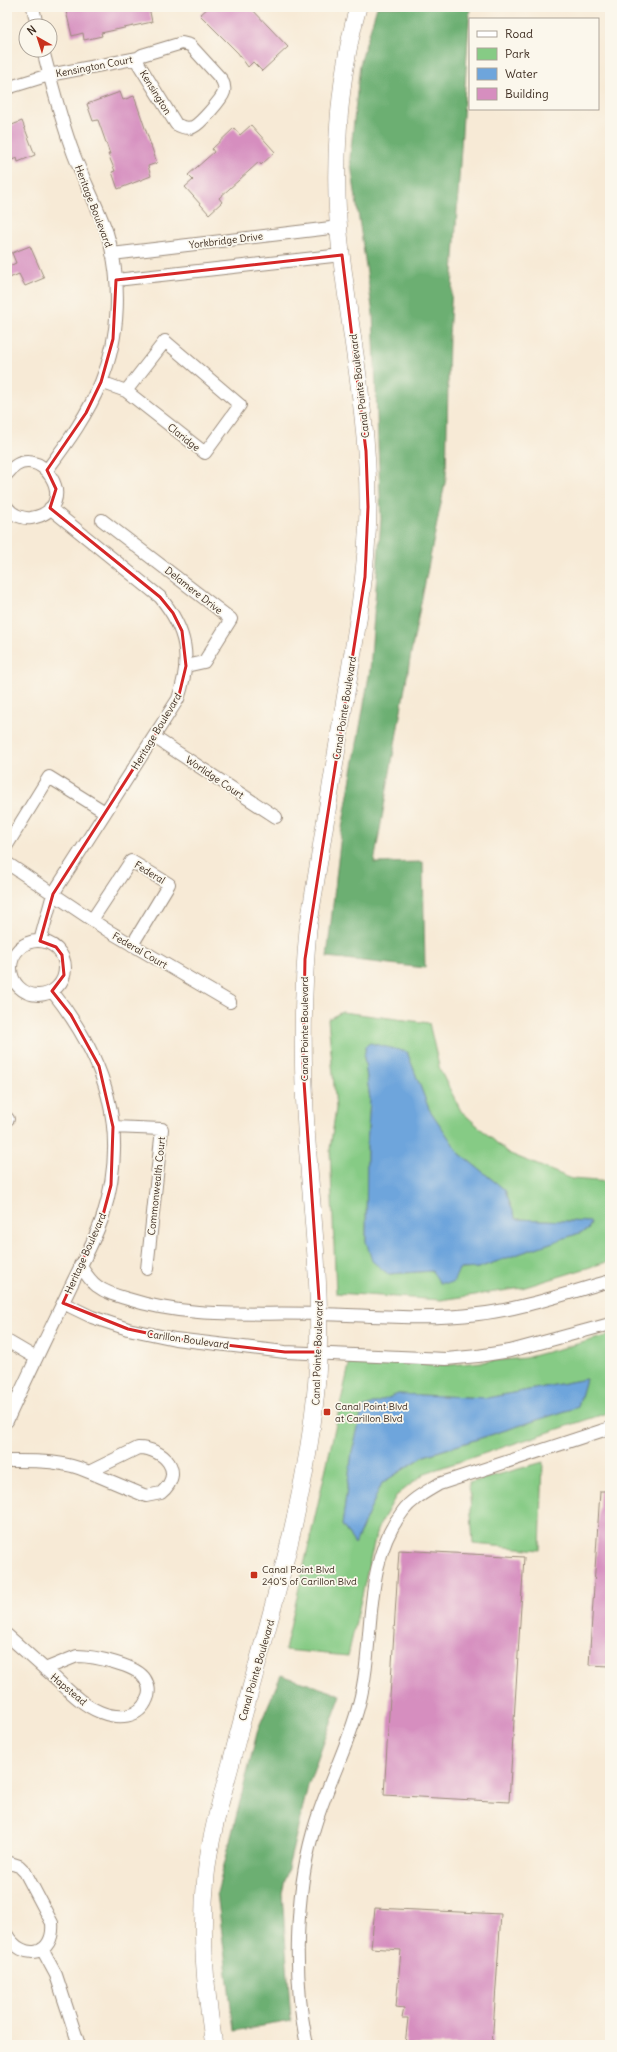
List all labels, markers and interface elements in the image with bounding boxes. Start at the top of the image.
north arrow [18,18,58,58]
legend [469,18,599,110]
text: N [24,22,39,38]
text: Road [505,26,533,41]
text: Park [505,46,530,61]
street label: Kensington Court [55,53,134,80]
text: Water [505,66,538,81]
street label: Kensington [137,68,174,117]
text: Building [505,86,549,101]
street label: Heritage Boulevard [72,163,115,249]
street label: Yorkbridge Drive [188,230,264,251]
street label: Canal Pointe Boulevard [347,333,372,439]
street label: Claridge [165,421,203,454]
street label: Delamere Drive [162,564,225,617]
street label: Canal Pointe Boulevard [330,655,359,761]
street label: Heritage Boulevard [128,690,185,772]
street label: Worlidge Court [183,753,247,802]
street label: Federal [132,858,168,887]
street label: Federal Court [110,929,170,972]
street label: Canal Pointe Boulevard [298,977,311,1081]
street label: Commonwealth Court [145,1135,168,1236]
street label: Heritage Boulevard [62,1211,109,1296]
street label: Canal Pointe Boulevard [309,1300,326,1406]
street label: Carillon Boulevard [146,1327,230,1352]
place label: Canal Point Blvd at Carillon Blvd [335,1400,408,1425]
marker: Canal Point Blvd at Carillon Blvd [322,1407,332,1417]
place label: Canal Point Blvd 240'S of Carillon Blvd [262,1563,357,1588]
marker: Canal Point Blvd 240'S of Carillon Blvd [249,1570,259,1580]
street label: Canal Pointe Boulevard [236,1618,277,1722]
street label: Hapstead [48,1670,90,1708]

